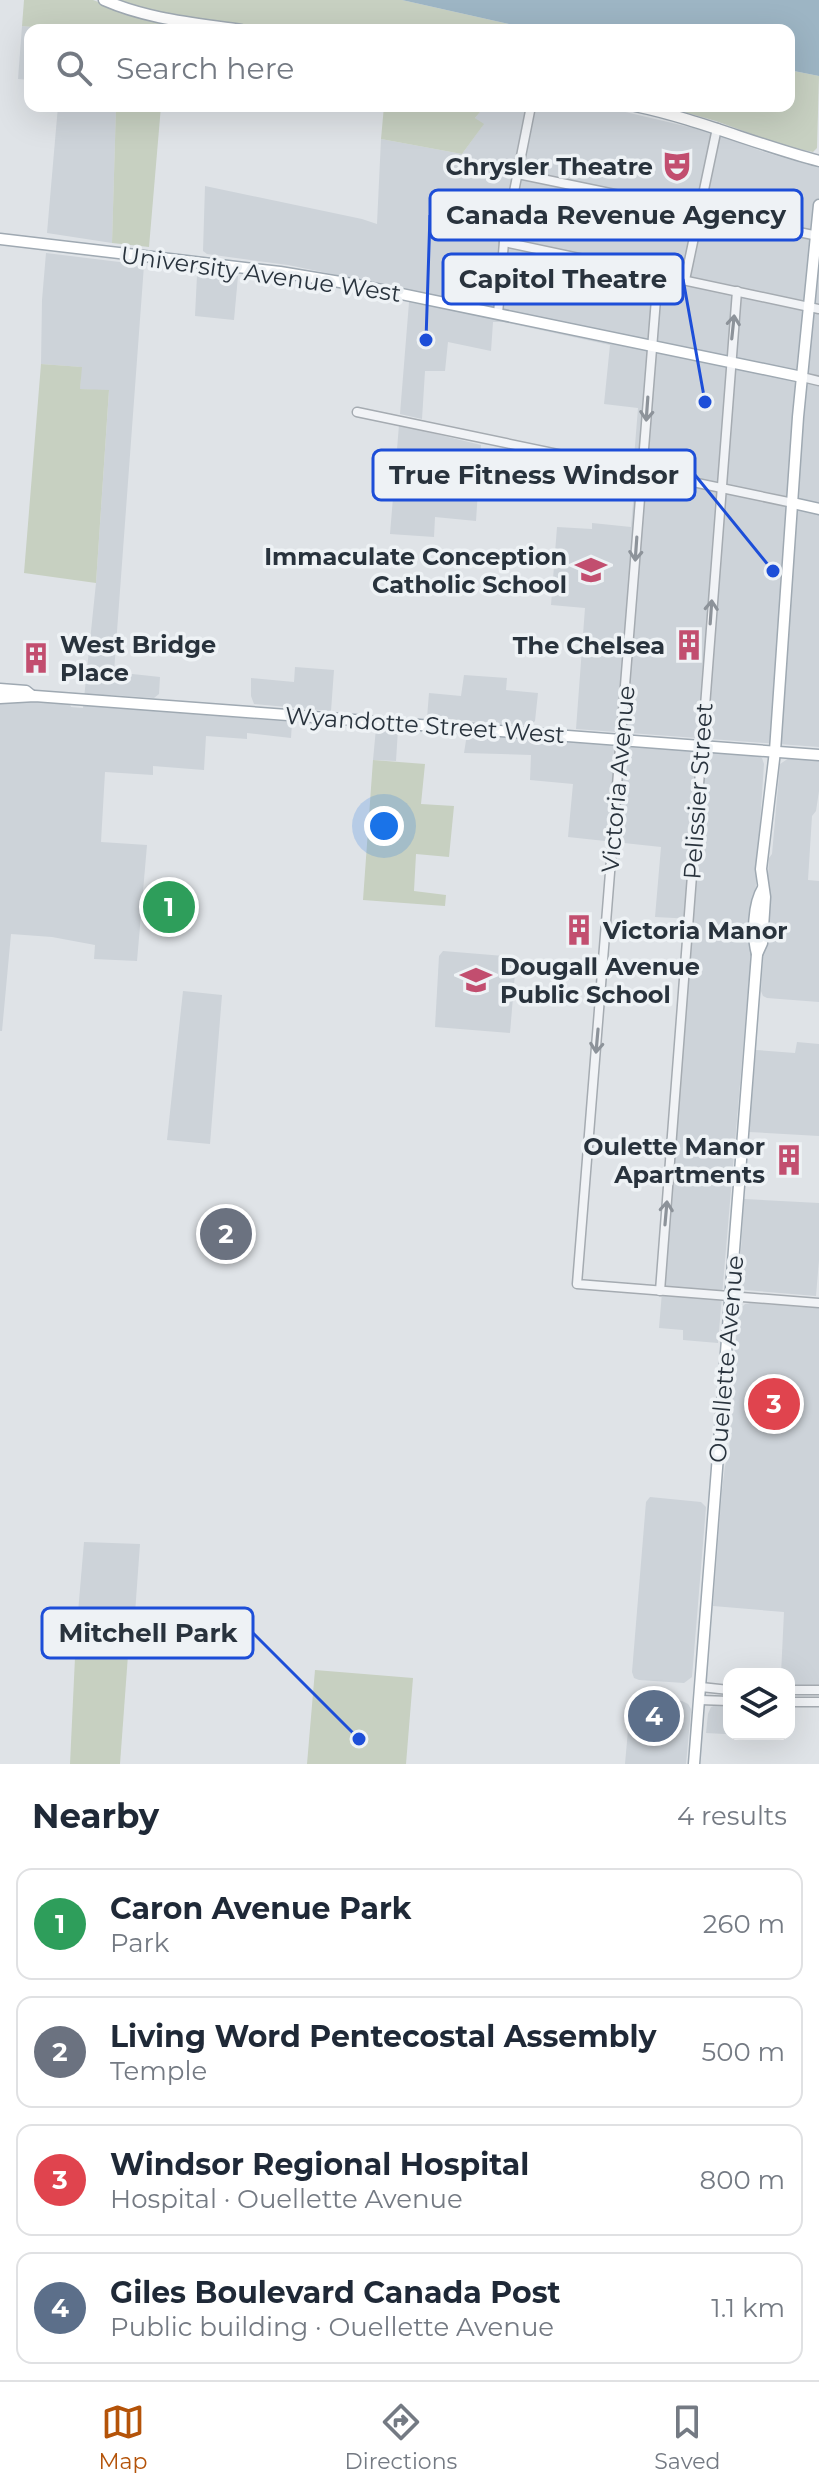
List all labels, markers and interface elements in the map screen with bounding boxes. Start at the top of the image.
search box [24,24,795,112]
icon: search [52,46,96,90]
text: Search here [116,50,294,87]
theatre icon: Chrysler Theatre [660,149,694,183]
place label: Chrysler Theatre [445,152,653,181]
callout: Canada Revenue Agency [430,190,802,240]
text: Canada Revenue Agency [446,199,786,231]
street label: University Avenue West [119,240,403,308]
callout: Capitol Theatre [443,254,683,304]
text: Capitol Theatre [459,263,667,295]
one-way arrow [726,314,741,341]
one-way arrow [639,395,654,422]
callout: True Fitness Windsor [373,450,695,500]
text: True Fitness Windsor [389,459,679,491]
one-way arrow [628,535,643,562]
place label: Immaculate Conception Catholic School [264,542,567,599]
school or university icon: Immaculate Conception Catholic School [574,553,608,587]
one-way arrow [704,599,719,626]
building icon: The Chelsea [672,628,706,662]
place label: West Bridge Place [60,630,216,687]
place label: The Chelsea [513,631,665,660]
building icon: West Bridge Place [19,641,53,675]
street label: Victoria Avenue [595,684,641,874]
street label: Wyandotte Street West [284,701,566,749]
street label: Pelissier Street [677,701,719,880]
your location [364,806,404,846]
pin: 1 [143,877,195,937]
building icon: Victoria Manor [562,913,596,947]
place label: Victoria Manor [602,916,788,945]
place label: Dougall Avenue Public School [500,952,700,1009]
school or university icon: Dougall Avenue Public School [459,963,493,997]
one-way arrow [589,1027,604,1054]
place label: Oulette Manor Apartments [583,1132,765,1189]
building icon: Oulette Manor Apartments [772,1143,806,1177]
one-way arrow [659,1200,674,1227]
pin: 2 [200,1204,252,1264]
street label: Ouellette Avenue [702,1254,750,1464]
pin: 3 [748,1374,800,1434]
callout: Mitchell Park [42,1608,253,1658]
text: Mitchell Park [58,1617,239,1649]
map controls [723,1668,795,1740]
button: layers [723,1668,795,1740]
pin: 4 [628,1686,680,1746]
text: Nearby [32,1795,159,1837]
text: 4 results [677,1800,787,1832]
text: Caron Avenue Park [110,1890,411,1927]
text: 1 [55,1908,65,1940]
text: 260 m [703,1908,785,1940]
text: Park [110,1927,169,1959]
text: Living Word Pentecostal Assembly [110,2018,656,2055]
text: 2 [52,2036,68,2068]
text: 500 m [701,2036,785,2068]
text: Temple [110,2055,207,2087]
text: Windsor Regional Hospital [110,2146,529,2183]
text: 3 [52,2164,68,2196]
text: 800 m [700,2164,785,2196]
text: Hospital · Ouellette Avenue [110,2183,463,2215]
text: Giles Boulevard Canada Post [110,2274,561,2311]
text: 4 [51,2292,69,2324]
text: 1.1 km [711,2292,785,2324]
text: Public building · Ouellette Avenue [110,2311,554,2343]
tab: Map [99,2400,147,2475]
tab: Directions [345,2400,457,2475]
tab: Saved [654,2400,720,2475]

